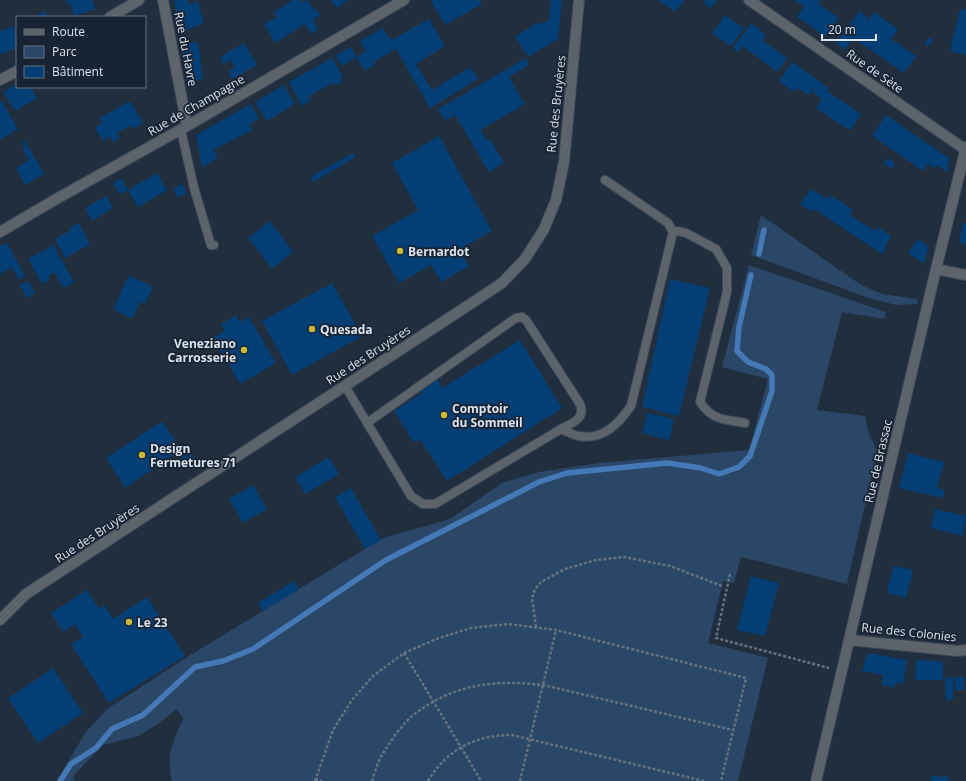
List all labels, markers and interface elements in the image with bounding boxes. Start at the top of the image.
street label: Rue du Havre [170,10,202,88]
legend [16,16,146,88]
scale bar [822,16,876,42]
text: 20 m [828,21,856,38]
text: Route [52,23,85,40]
text: Parc [52,43,77,60]
street label: Rue de Sète [843,45,907,97]
street label: Rue des Bruyères [542,54,570,153]
text: Bâtiment [52,63,103,80]
street label: Rue de Champagne [144,70,248,140]
place label: Bernardot [408,243,469,260]
marker: Bernardot [395,246,405,256]
place label: Quesada [320,321,373,338]
street label: Rue des Bruyères [322,321,414,389]
marker: Quesada [307,324,317,334]
place label: Veneziano Carrosserie [168,335,236,366]
marker: Veneziano Carrosserie [239,345,249,355]
place label: Comptoir du Sommeil [452,400,523,431]
marker: Comptoir du Sommeil [439,410,449,420]
street label: Rue de Brassac [860,417,896,504]
place label: Design Fermetures 71 [150,440,236,471]
marker: Design Fermetures 71 [137,450,147,460]
street label: Rue des Bruyères [51,499,143,567]
place label: Le 23 [137,614,168,631]
marker: Le 23 [124,617,134,627]
street label: Rue des Colonies [861,619,958,645]

